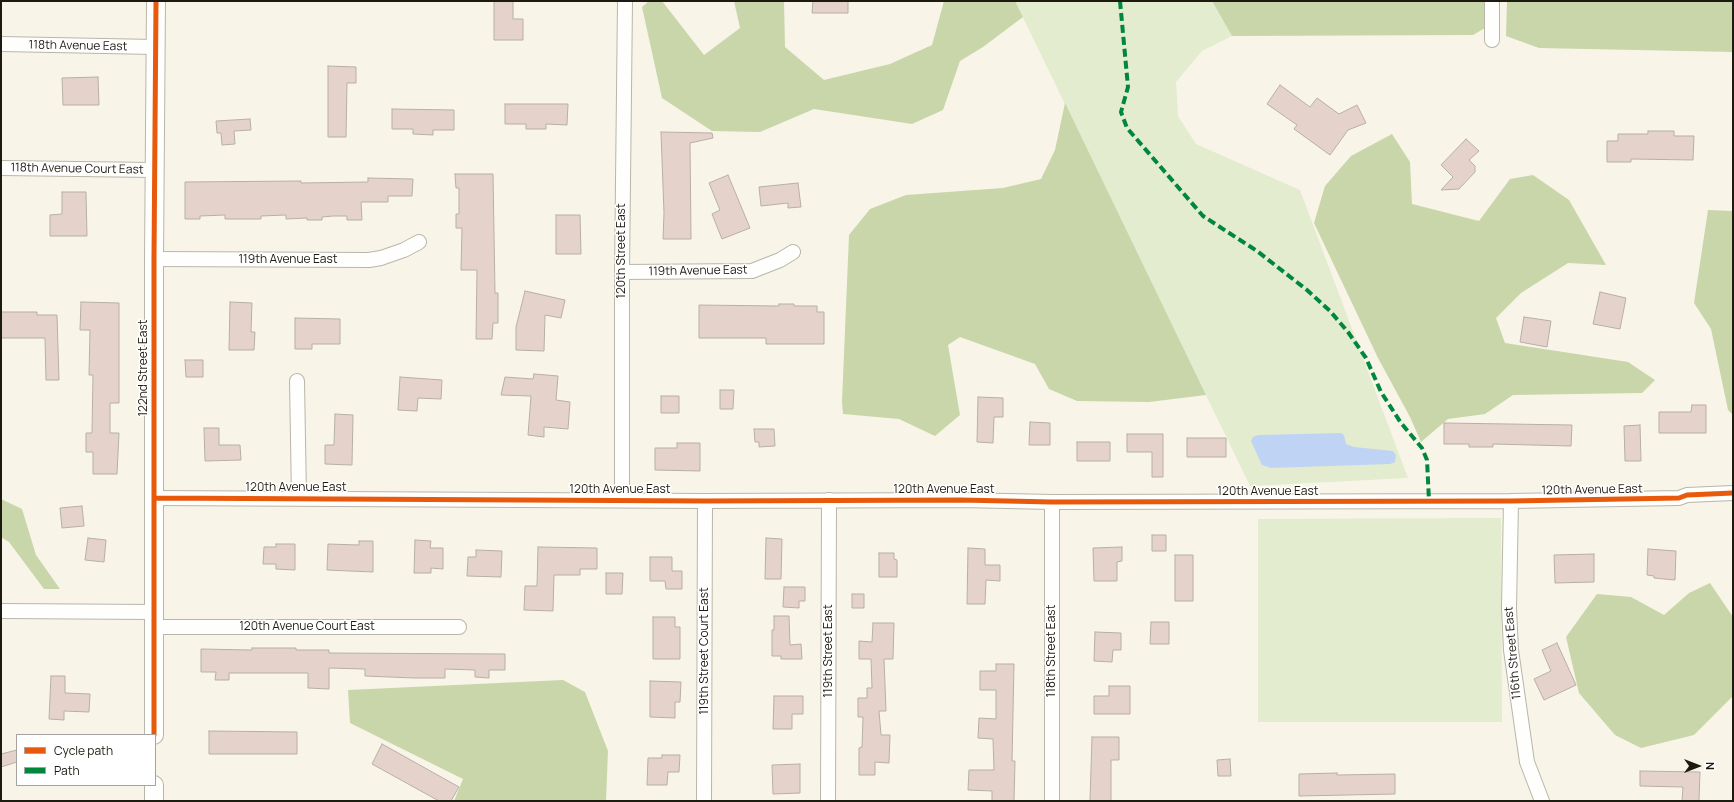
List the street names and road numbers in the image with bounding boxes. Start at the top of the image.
street label: 118th Avenue East [29,38,127,54]
street label: 118th Avenue Court East [10,161,144,177]
street label: 120th Street East [615,203,629,299]
street label: 119th Avenue East [238,253,338,267]
street label: 119th Avenue East [648,263,748,279]
street label: 122nd Street East [137,319,151,417]
street label: 120th Avenue East [245,481,347,495]
street label: 120th Avenue East [1541,482,1643,498]
street label: 120th Avenue East [569,483,671,497]
street label: 120th Avenue East [893,483,995,497]
street label: 120th Avenue East [1217,485,1319,499]
street label: 119th Street Court East [698,587,712,715]
street label: 119th Street East [822,604,836,698]
street label: 118th Street East [1045,605,1059,697]
street label: 116th Street East [1502,606,1524,700]
street label: 120th Avenue Court East [239,620,375,634]

